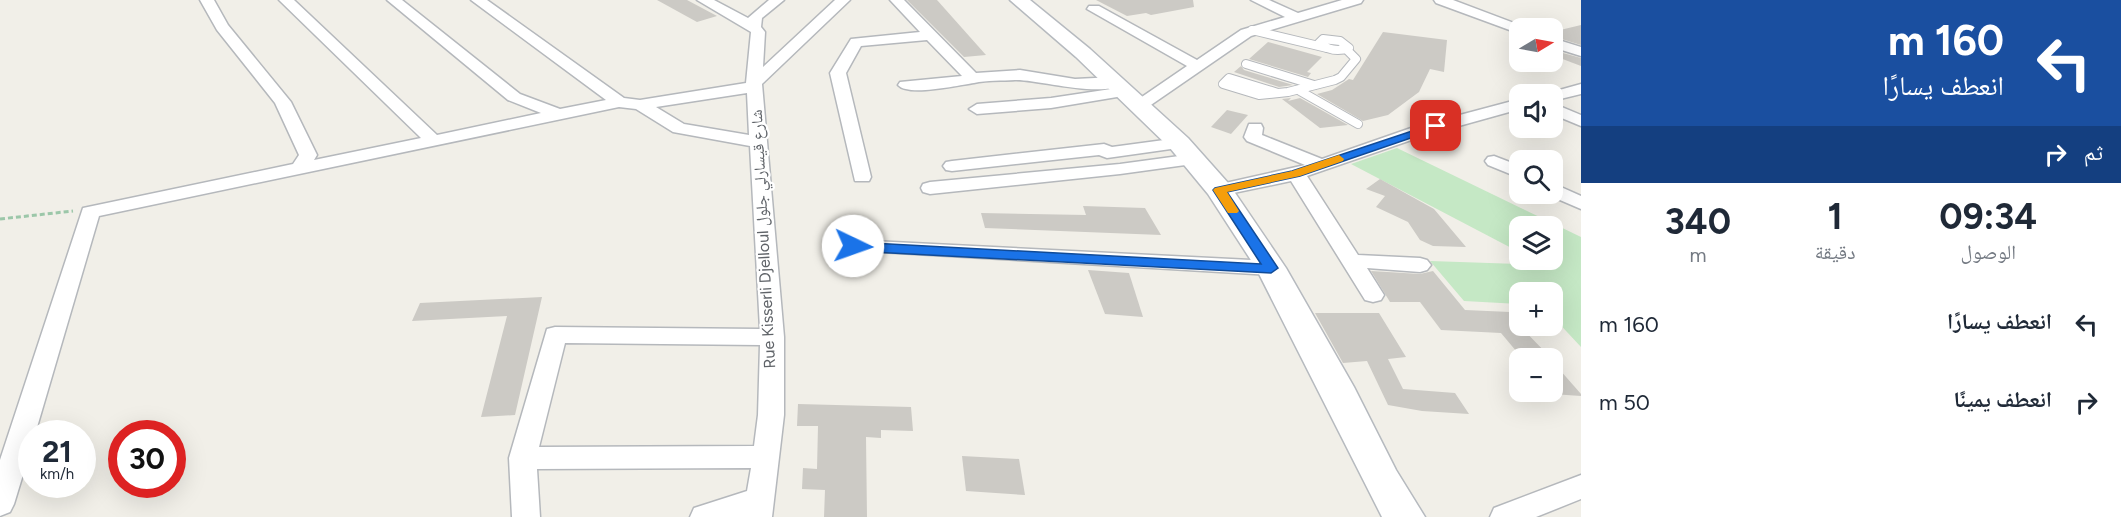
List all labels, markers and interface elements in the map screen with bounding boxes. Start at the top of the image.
text: 160 m [1888,15,2004,66]
north arrow [1509,18,1563,72]
map controls [1509,18,1563,402]
icon: left [2025,24,2103,102]
text: انعطف يسارًا [1882,69,2004,102]
button: sound [1509,84,1563,138]
pin [1410,100,1461,151]
street label: Rue Kisserli Djelloul شارع قيسارلي جلول [747,109,782,369]
icon: arrive [1419,109,1452,142]
icon: right [2039,138,2072,171]
text: ثم [2084,139,2103,166]
button: search [1509,150,1563,204]
text: 1 [1828,195,1843,238]
text: 09:34 [1939,195,2037,238]
text: 340 [1665,200,1731,243]
position arrow [821,214,885,278]
button: layers [1509,216,1563,270]
text: دقيقة [1815,240,1855,264]
text: الوصول [1961,240,2016,264]
text: m [1689,243,1706,267]
button: + [1509,282,1563,336]
text: انعطف يسارًا [1947,308,2052,335]
icon: left [2070,308,2103,341]
text: 160 m [1599,311,1659,338]
button: − [1509,348,1563,402]
text: انعطف يمينًا [1953,386,2052,413]
icon: right [2070,386,2103,419]
text: 50 m [1599,389,1650,416]
speed limit sign: 30 [108,420,186,498]
text: 21 [42,433,72,470]
text: km/h [40,465,74,483]

